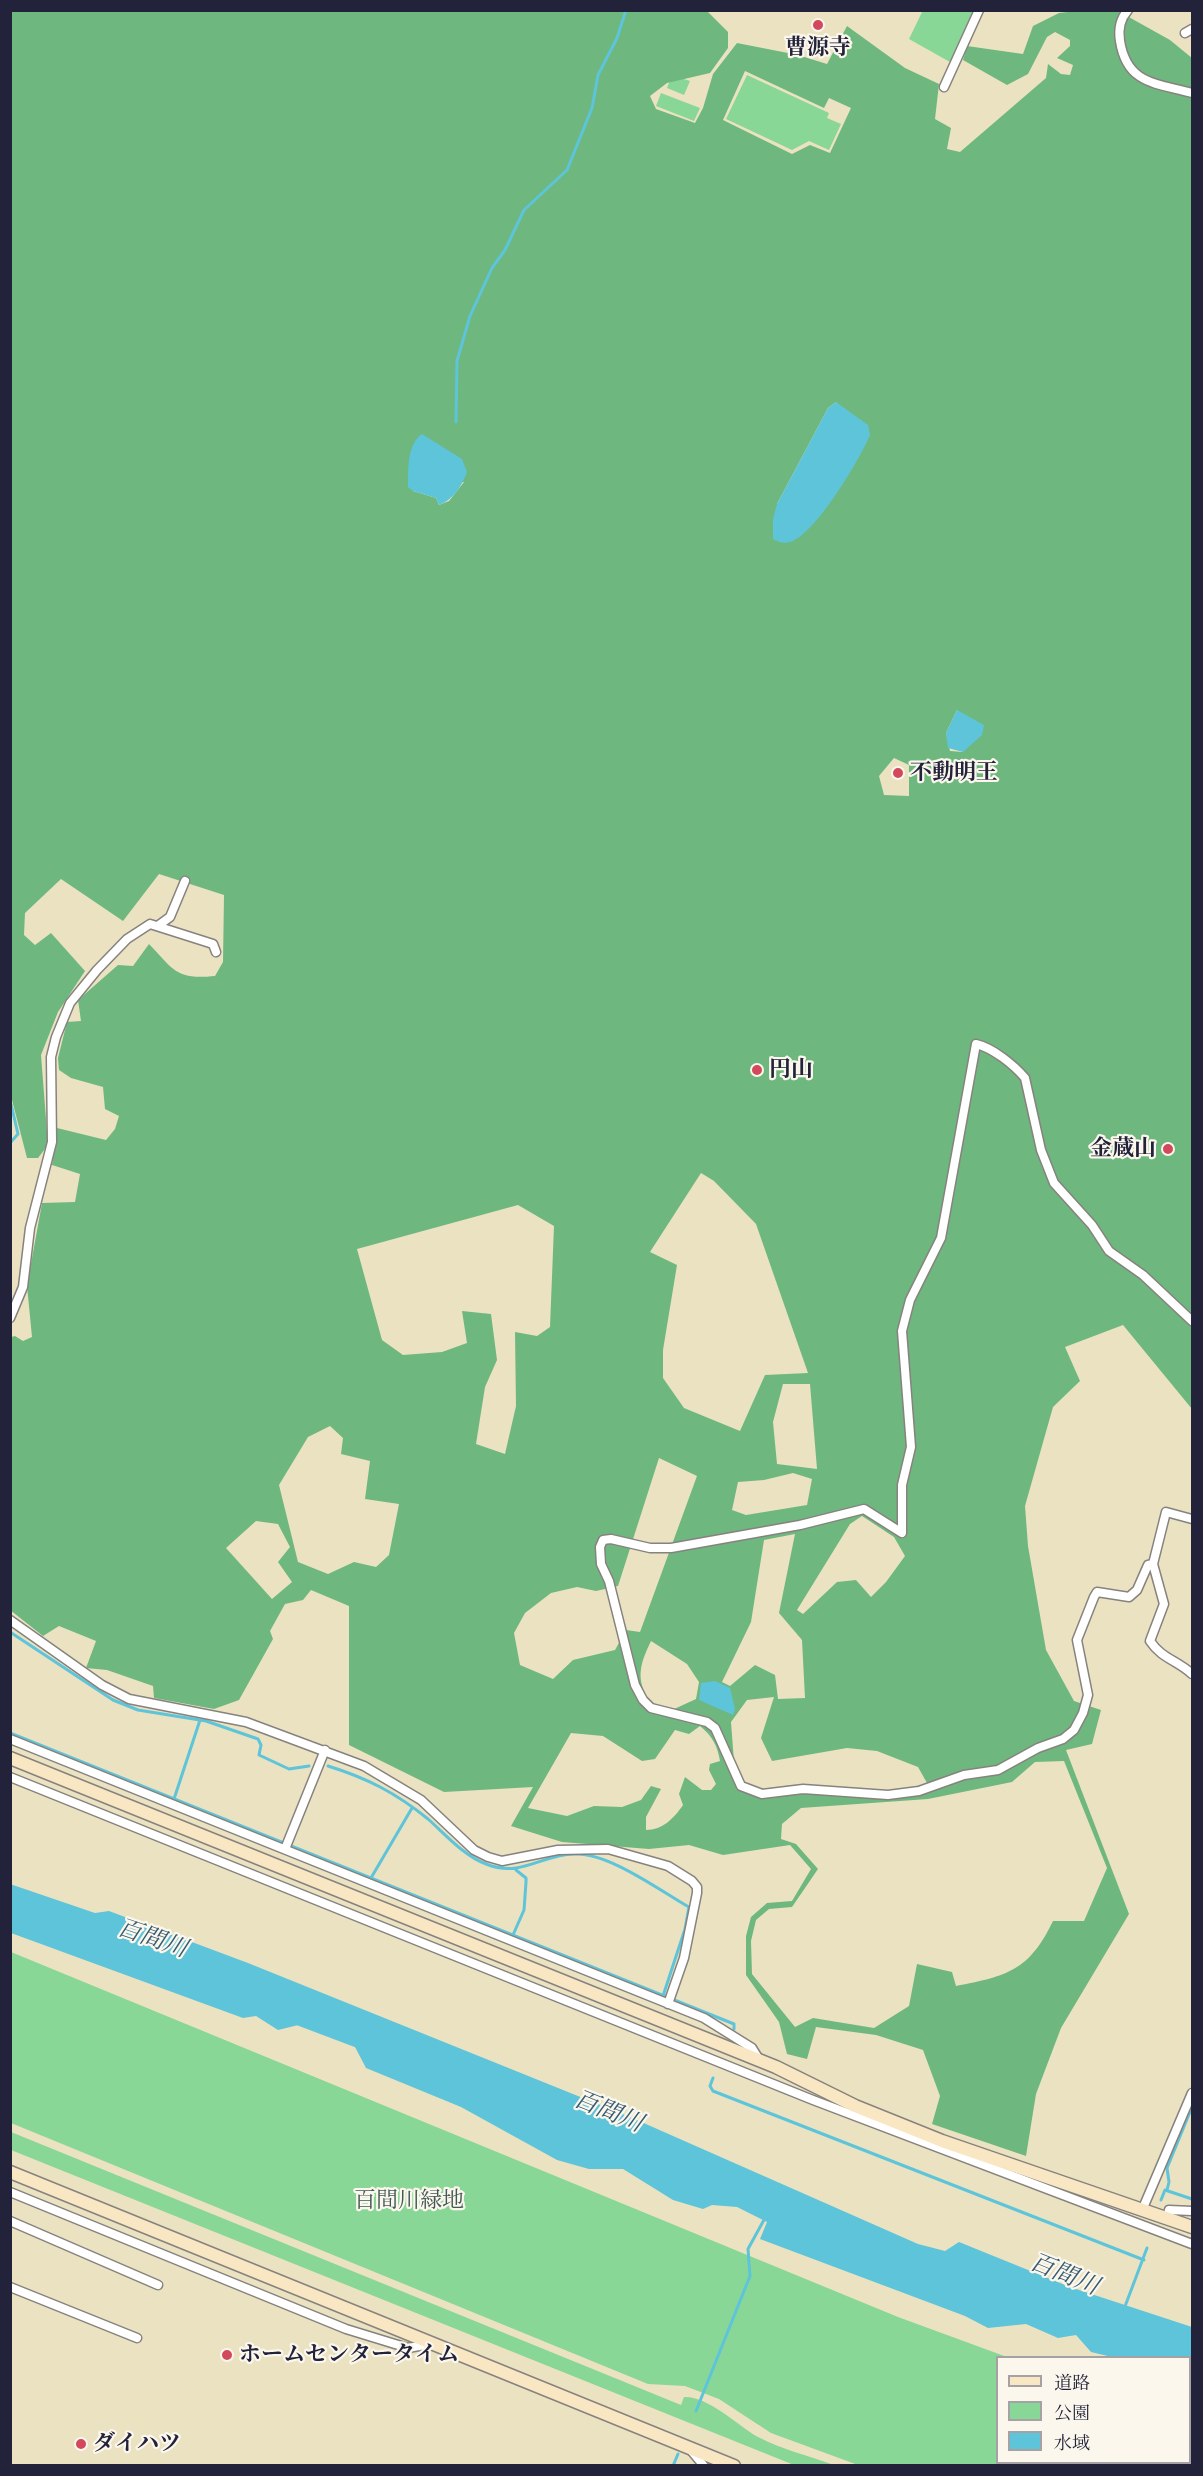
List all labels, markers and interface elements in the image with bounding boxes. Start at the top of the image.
marker: 曹源寺 [811,18,825,32]
place label: 曹源寺 [785,35,851,61]
place label: 不動明王 [910,760,998,786]
marker: 不動明王 [891,766,905,780]
place label: 円山 [769,1057,813,1083]
marker: 円山 [750,1063,764,1077]
place label: 金蔵山 [1090,1136,1156,1162]
marker: 金蔵山 [1161,1142,1175,1156]
water label: 百間川 [113,1914,191,1964]
water label: 百間川 [569,2085,647,2139]
park label: 百間川緑地 [354,2188,464,2214]
water label: 百間川 [1025,2248,1103,2302]
place label: ホームセンタータイム [239,2342,459,2368]
marker: ホームセンタータイム [220,2348,234,2362]
legend [996,2356,1191,2464]
text: 道路 [1054,2371,1090,2394]
text: 公園 [1054,2401,1090,2424]
place label: ダイハツ [93,2431,181,2457]
text: 水域 [1054,2431,1090,2454]
marker: ダイハツ [74,2437,88,2451]

